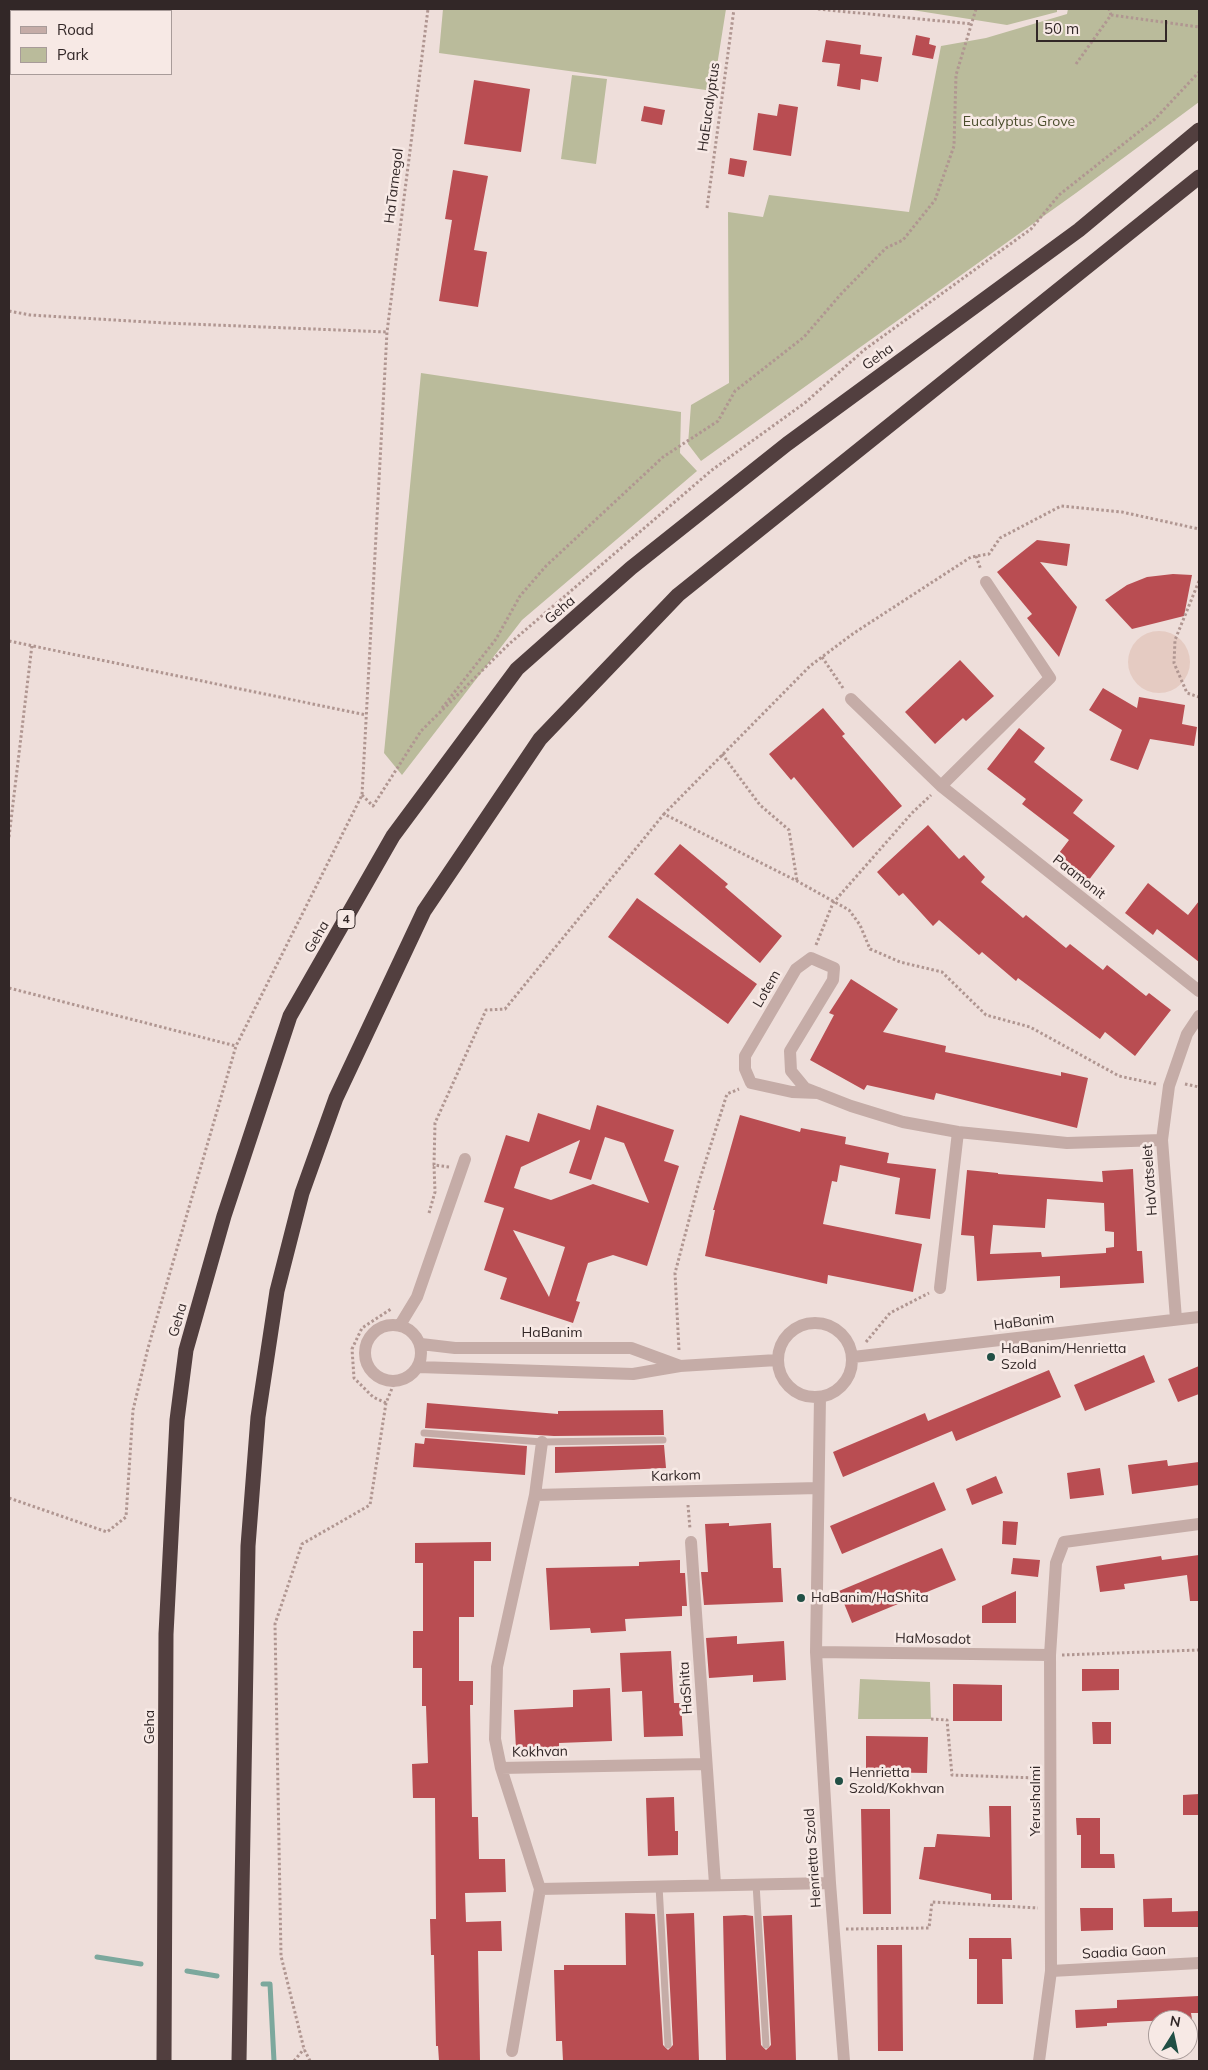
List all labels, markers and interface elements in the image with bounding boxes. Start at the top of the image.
legend [10,10,172,75]
scale bar [1038,10,1169,42]
text: 50 m [1044,19,1079,38]
text: Road [57,20,94,39]
text: Park [57,45,89,64]
street label: HaEucalyptus [694,61,724,153]
park label: Eucalyptus Grove [963,114,1075,130]
street label: HaTarnegol [381,147,407,225]
street label: Geha [859,340,897,374]
street label: Geha [541,592,579,628]
street label: Paamonit [1049,851,1109,903]
road number: 4 [337,910,355,929]
street label: Geha [301,918,333,956]
street label: Lotem [750,967,784,1011]
street label: HaVatselet [1139,1144,1161,1216]
street label: Geha [165,1301,191,1339]
street label: HaBanim [993,1310,1055,1334]
street label: HaBanim [522,1325,582,1341]
place label: HaBanim/Henrietta Szold [1001,1341,1126,1374]
marker: HaBanim/Henrietta Szold [985,1351,997,1363]
street label: Karkom [651,1467,701,1485]
place label: HaBanim/HaShita [811,1590,929,1606]
marker: HaBanim/HaShita [795,1592,807,1604]
street label: HaMosadot [895,1630,971,1648]
street label: HaShita [676,1661,696,1715]
street label: Geha [142,1710,158,1744]
street label: Kokhvan [512,1743,568,1761]
place label: Henrietta Szold/Kokhvan [849,1765,945,1798]
street label: Yerushalmi [1028,1766,1044,1836]
marker: Henrietta Szold/Kokhvan [833,1775,845,1787]
street label: Henrietta Szold [801,1808,825,1908]
street label: Saadia Gaon [1082,1941,1166,1963]
north arrow [1148,2010,1198,2060]
text: N [1169,2011,1182,2031]

